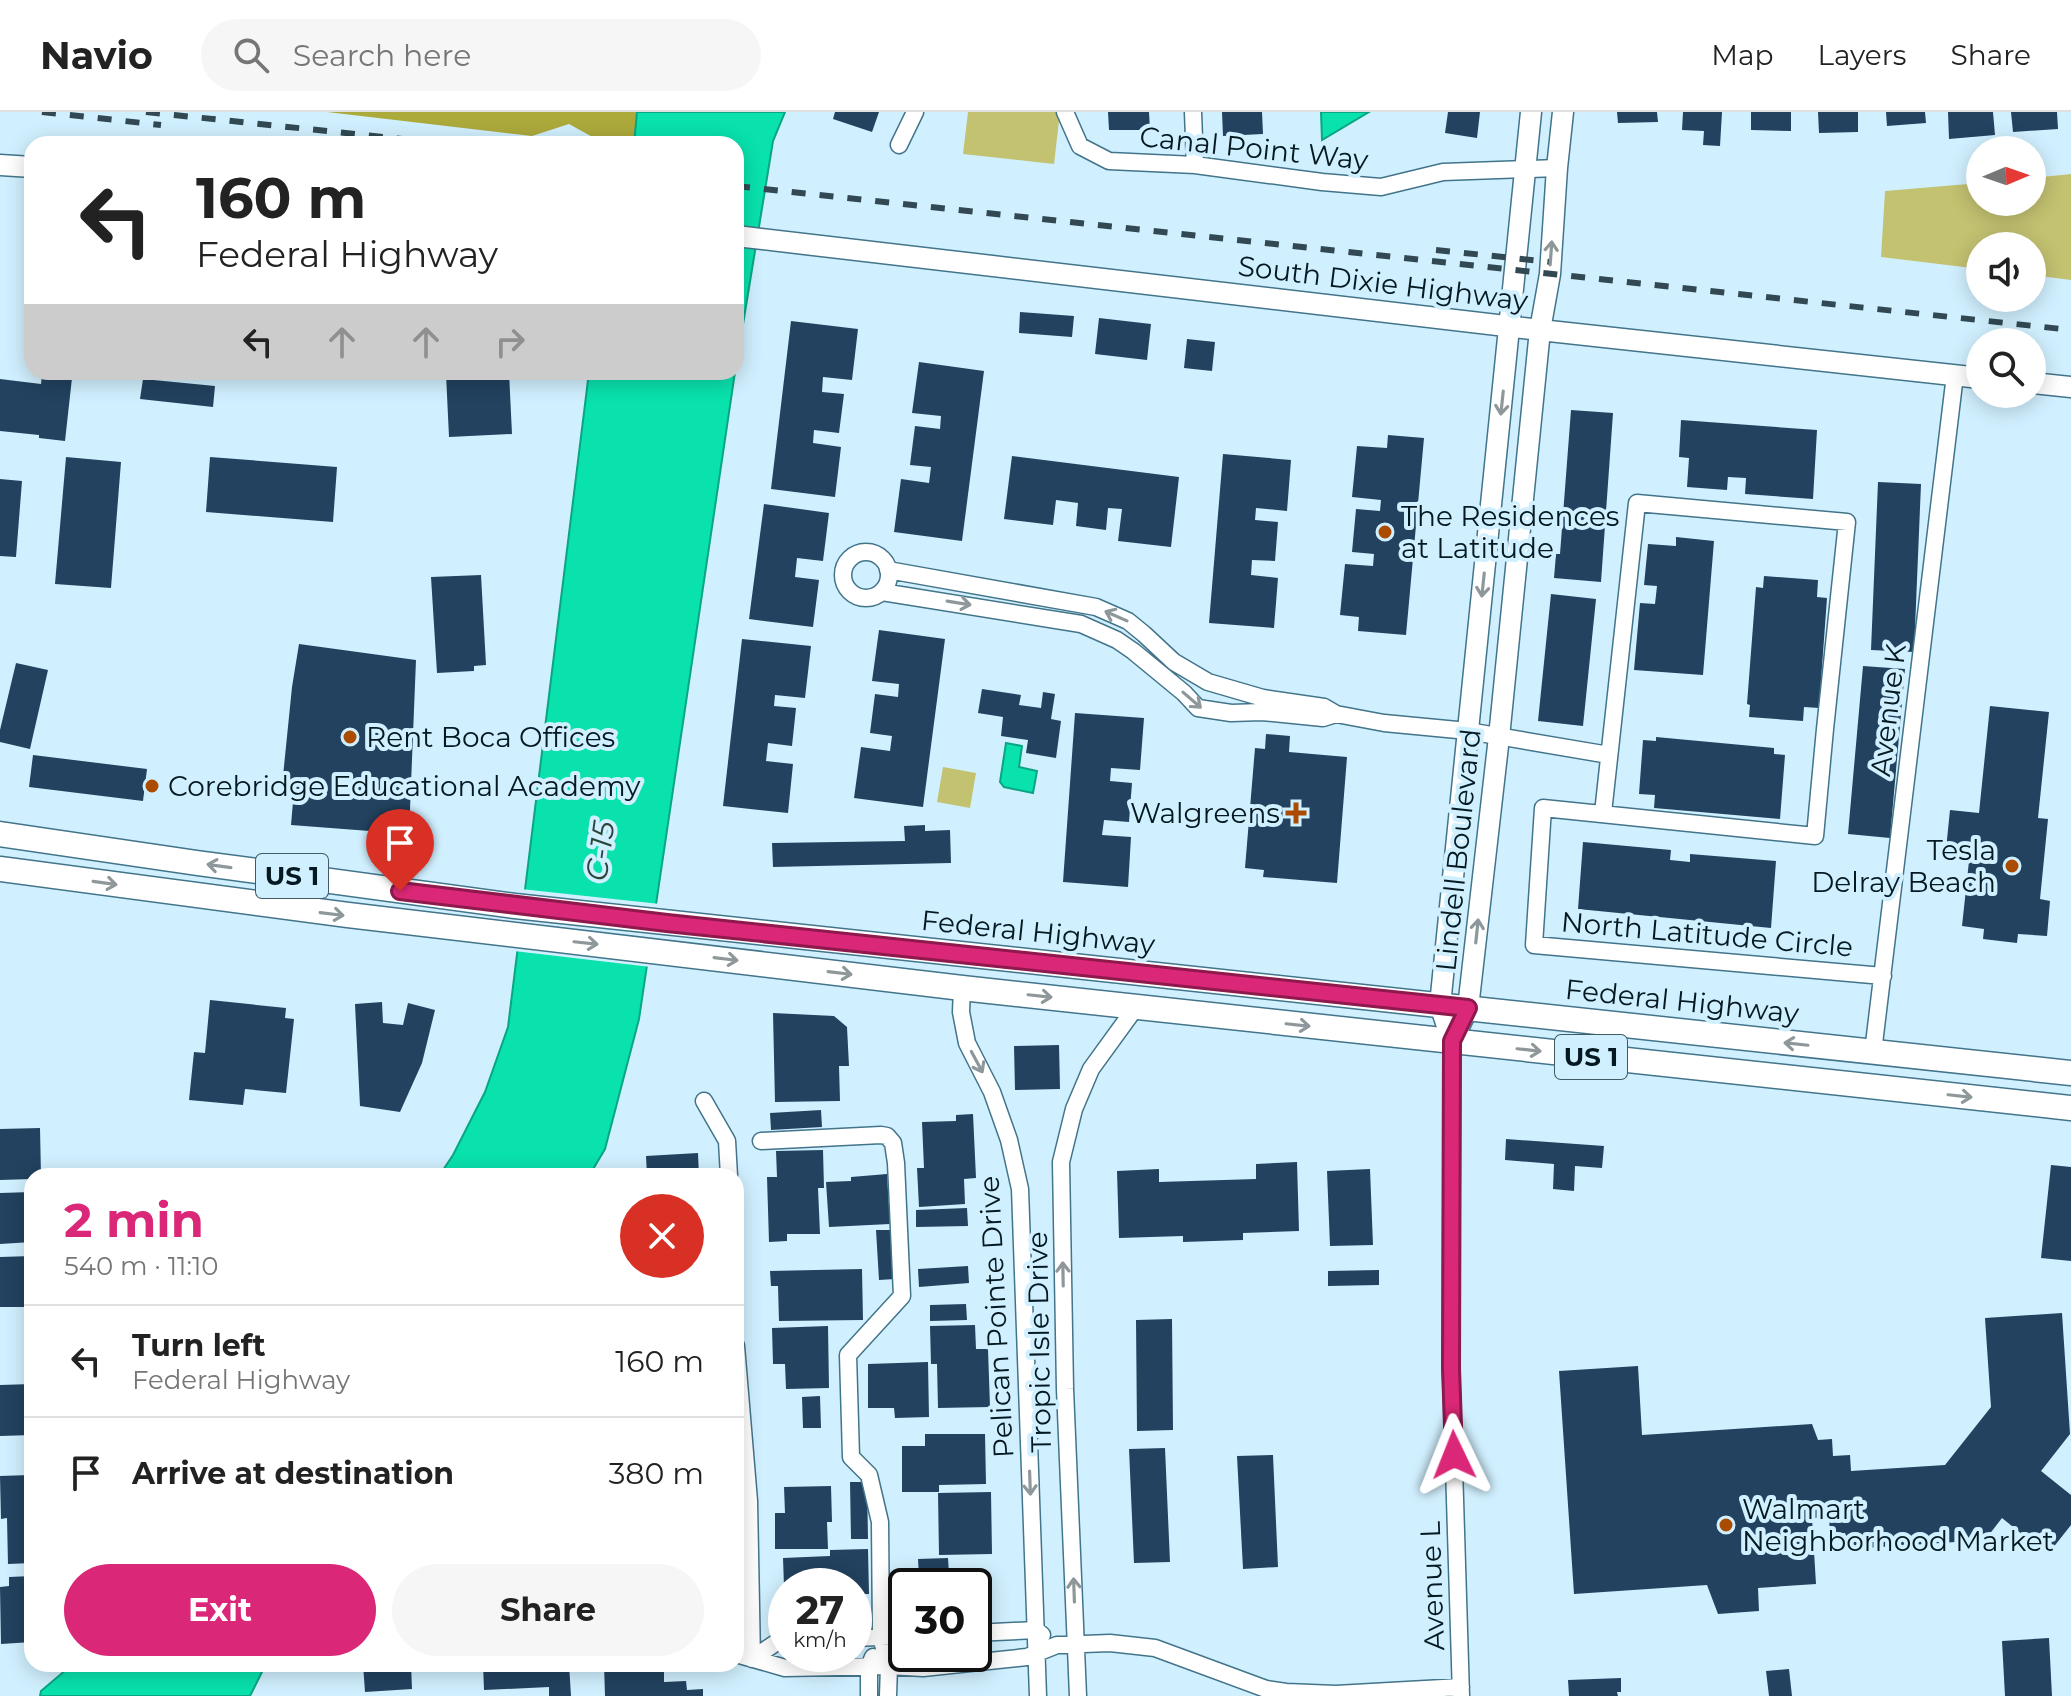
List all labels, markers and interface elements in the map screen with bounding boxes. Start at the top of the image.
search box [201,19,761,91]
text: Navio [40,32,153,79]
icon: search [229,33,273,77]
text: Search here [293,37,471,74]
text: Map [1711,38,1774,72]
text: Layers [1818,38,1907,72]
text: Share [1951,38,2031,72]
street label: Canal Point Way [1138,119,1371,177]
north arrow [1966,136,2046,216]
map controls [1966,136,2046,408]
text: 160 m [196,164,366,232]
icon: left [64,168,168,272]
text: Federal Highway [196,232,498,276]
button: sound [1966,232,2046,312]
one-way arrow [1544,240,1559,267]
street label: South Dixie Highway [1236,248,1531,318]
icon: left [236,320,280,364]
icon: ahead [320,320,364,364]
icon: ahead [404,320,448,364]
icon: right [488,320,532,364]
button: search [1966,328,2046,408]
one-way arrow [1494,389,1509,416]
place label: The Residences at Latitude [1401,499,1620,565]
marker: The Residences at Latitude [1376,523,1394,541]
one-way arrow [1476,571,1491,598]
one-way arrow [946,597,971,612]
one-way arrow [1105,608,1129,623]
street label: Avenue K [1863,642,1913,778]
one-way arrow [1181,690,1202,709]
place label: Rent Boca Offices [366,720,615,754]
street label: Lindell Boulevard [1428,727,1488,973]
marker: Rent Boca Offices [341,728,359,746]
place label: Corebridge Educational Academy [168,769,641,803]
marker: Corebridge Educational Academy [143,777,161,795]
place label: Walgreens [1130,796,1280,830]
marker: Walgreens [1287,804,1305,822]
pin [366,809,434,891]
water label: C-15 [577,818,623,883]
icon: arrive [378,821,422,865]
place label: Tesla Delray Beach [1811,833,1996,899]
road number: US 1 [256,854,328,898]
marker: Tesla Delray Beach [2003,857,2021,875]
one-way arrow [207,858,232,873]
one-way arrow [92,876,117,891]
street label: Federal Highway [919,903,1157,961]
street label: North Latitude Circle [1560,904,1854,964]
one-way arrow [318,906,345,921]
one-way arrow [1469,918,1484,945]
one-way arrow [572,936,599,951]
one-way arrow [713,952,738,967]
one-way arrow [827,966,852,981]
street label: Federal Highway [1563,972,1801,1030]
one-way arrow [1026,989,1053,1004]
one-way arrow [1284,1017,1311,1032]
road number: US 1 [1555,1035,1627,1079]
one-way arrow [1783,1036,1810,1051]
one-way arrow [1515,1042,1542,1057]
one-way arrow [970,1050,986,1074]
one-way arrow [1946,1089,1973,1104]
street label: Pelican Pointe Drive [972,1175,1020,1459]
text: 2 min [64,1191,204,1249]
button: close [620,1194,704,1278]
street label: Tropic Isle Drive [1020,1231,1058,1453]
text: 540 m · 11:10 [64,1250,219,1282]
one-way arrow [1055,1261,1071,1288]
text: Turn left [132,1327,265,1364]
icon: left [64,1339,108,1383]
text: 160 m [615,1343,704,1380]
text: Federal Highway [132,1364,350,1396]
position arrow [1412,1413,1496,1497]
icon: arrive [64,1451,108,1495]
text: Arrive at destination [132,1455,454,1492]
text: 380 m [608,1455,704,1492]
one-way arrow [1023,1469,1038,1496]
place label: Walmart Neighborhood Market [1742,1492,2054,1558]
marker: Walmart Neighborhood Market [1717,1516,1735,1534]
street label: Avenue L [1413,1520,1451,1651]
button: Exit [64,1564,376,1656]
button: Share [392,1564,704,1656]
speed limit sign: 30 [888,1568,992,1672]
one-way arrow [1066,1577,1081,1604]
text: 27 [796,1585,844,1634]
text: km/h [793,1628,847,1652]

